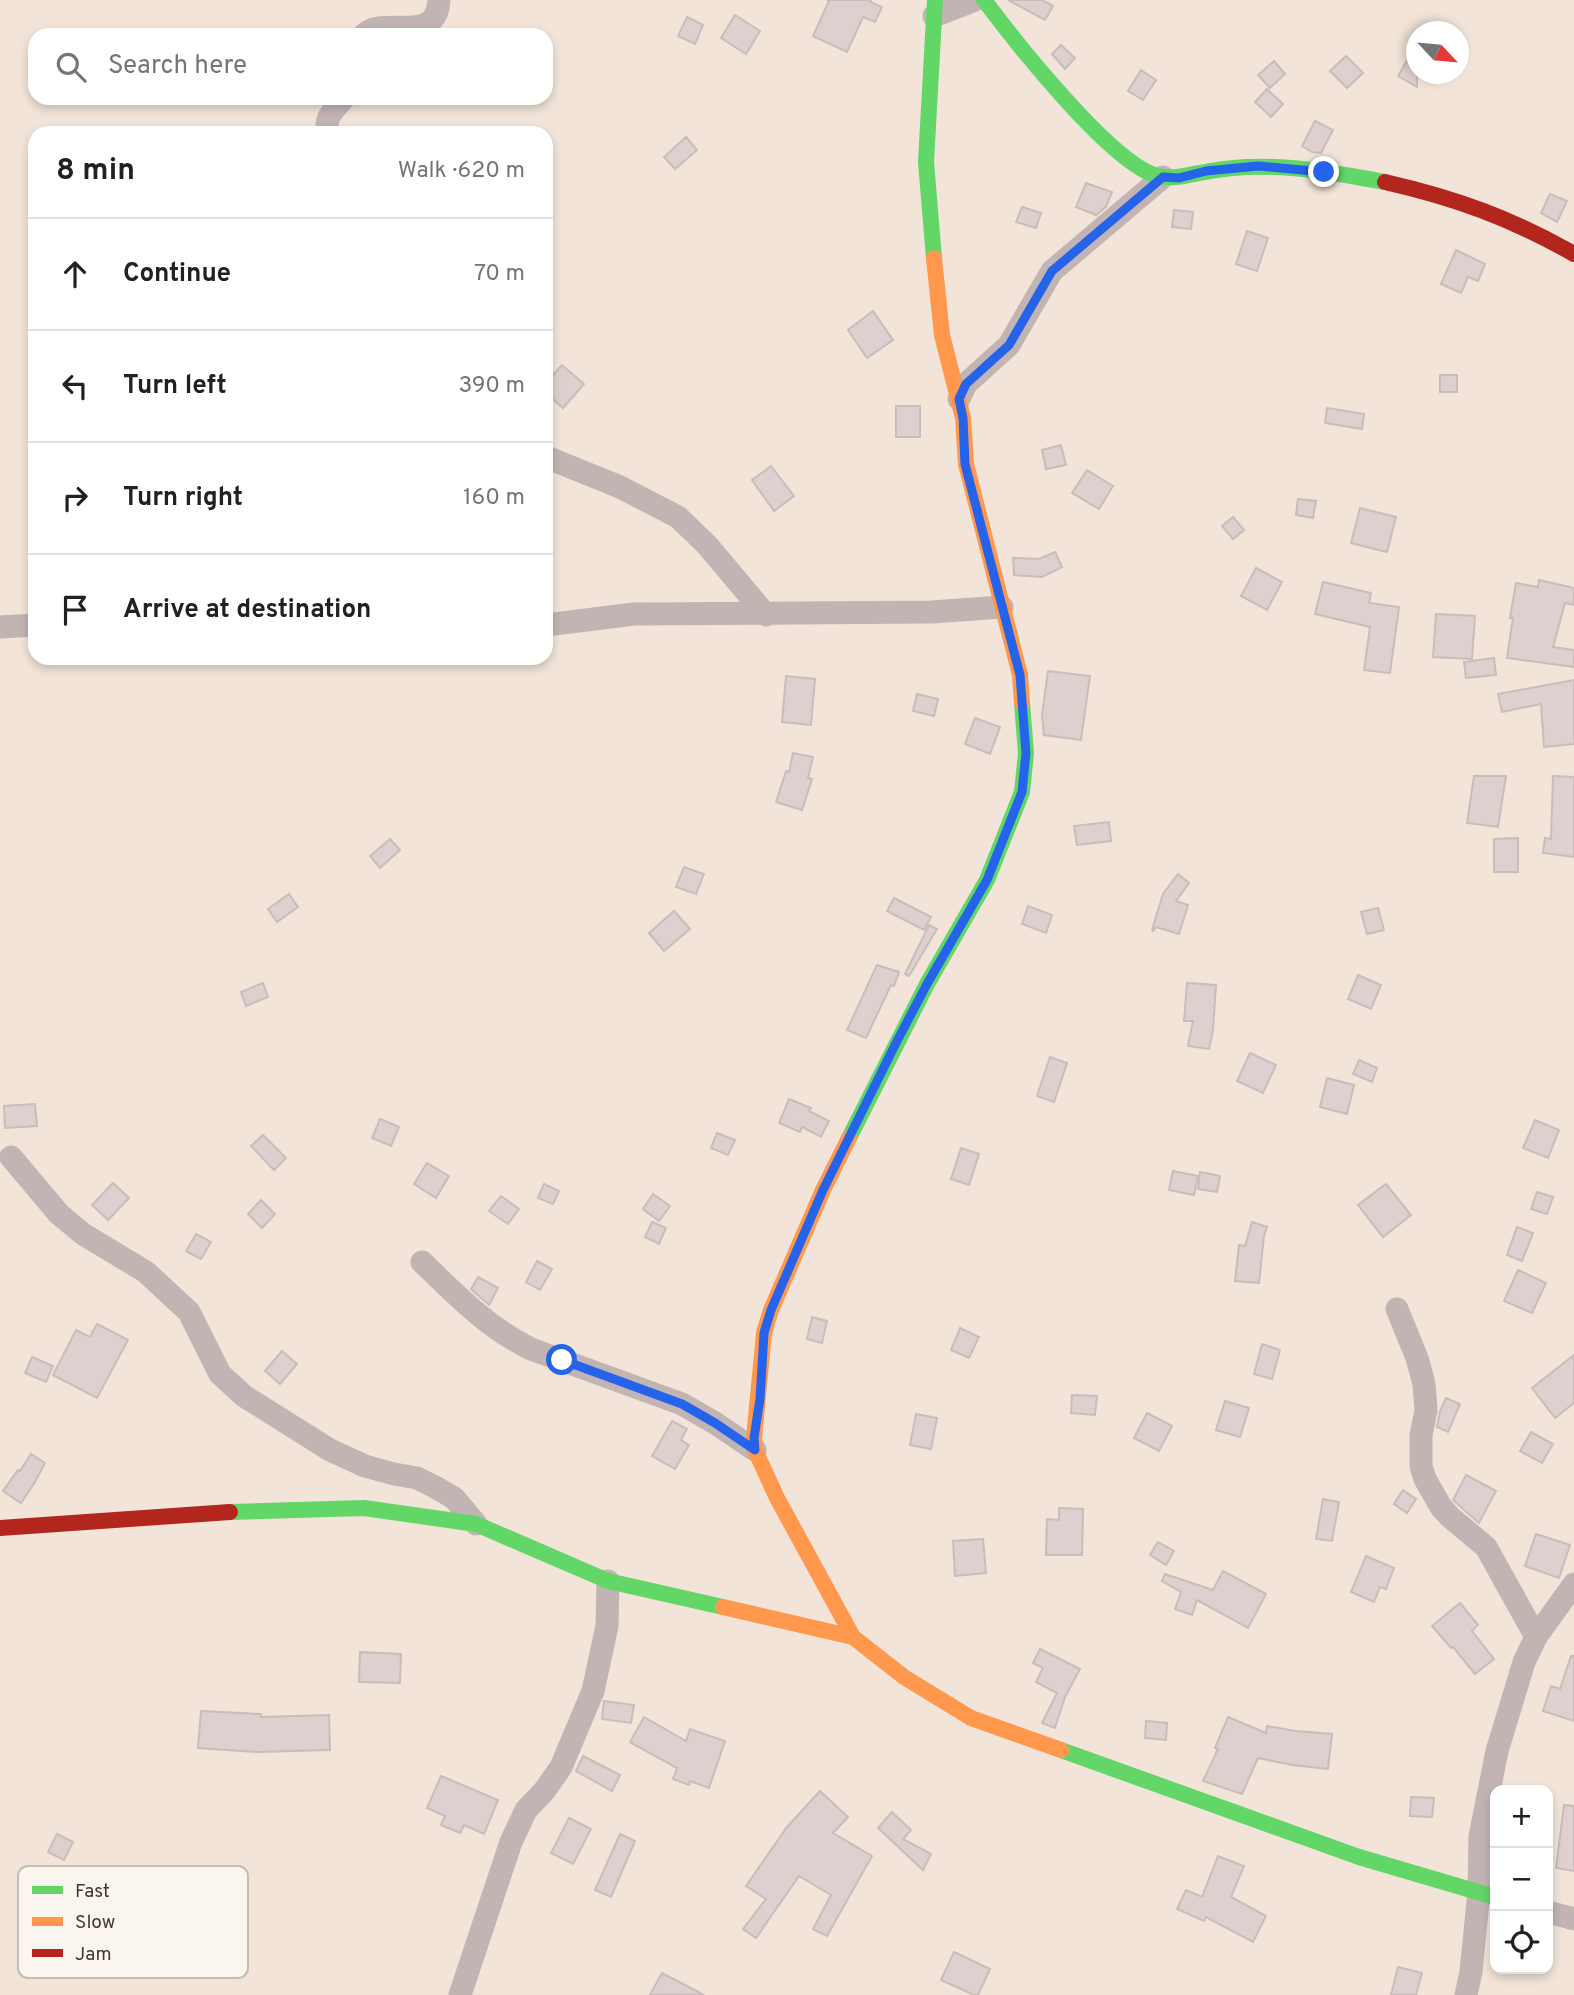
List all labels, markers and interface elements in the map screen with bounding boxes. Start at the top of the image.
north arrow [1406,21,1469,84]
search box [28,28,553,105]
icon: search [52,48,90,86]
text: Search here [108,50,247,83]
text: 8 min [56,153,135,190]
route end [1308,156,1339,187]
text: Walk · 620 m [398,157,525,186]
icon: ahead [56,255,94,293]
text: Continue [123,258,231,291]
text: 70 m [474,260,525,289]
icon: left [56,367,94,405]
text: Turn left [123,370,227,403]
text: 390 m [458,372,525,401]
icon: right [56,479,94,517]
text: Turn right [123,482,243,515]
text: 160 m [463,484,525,513]
icon: arrive [56,591,94,629]
text: Arrive at destination [123,594,371,627]
route start [546,1344,577,1375]
map controls [1490,1785,1553,1974]
button: + [1490,1785,1553,1848]
button: − [1490,1848,1553,1911]
legend [18,1866,248,1978]
text: Fast [75,1880,110,1904]
text: Slow [75,1911,115,1935]
button: locate [1490,1911,1553,1974]
text: Jam [75,1943,112,1967]

